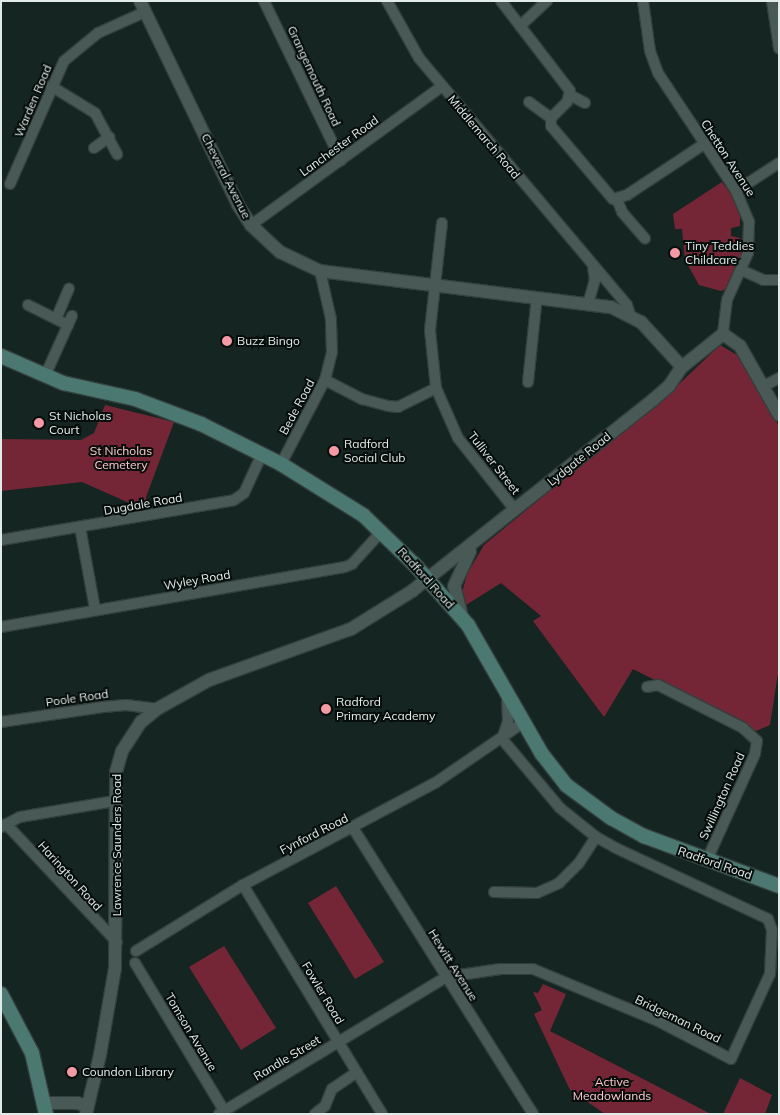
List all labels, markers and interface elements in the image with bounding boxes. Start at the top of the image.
street label: Grangemouth Road [284,23,344,129]
street label: Warden Road [11,63,55,139]
street label: Middlemarch Road [445,92,523,182]
street label: Lanchester Road [297,113,381,179]
street label: Chetton Avenue [698,117,758,199]
street label: Cheveral Avenue [198,131,254,221]
place label: Tiny Teddies Childcare [685,239,754,267]
marker: Tiny Teddies Childcare [669,247,681,259]
place label: Buzz Bingo [237,334,300,348]
marker: Buzz Bingo [221,335,233,347]
street label: Bede Road [276,377,318,437]
place label: St Nicholas Court [49,409,111,437]
marker: St Nicholas Court [33,417,45,429]
street label: Tulliver Street [465,429,523,497]
street label: Lydgate Road [544,429,614,489]
place label: Radford Social Club [344,437,405,465]
park label: St Nicholas Cemetery [90,444,152,472]
marker: Radford Social Club [328,445,340,457]
street label: Dugdale Road [103,490,183,518]
street label: Radford Road [395,544,457,612]
street label: Wyley Road [162,567,232,593]
street label: Poole Road [45,686,109,710]
place label: Radford Primary Academy [336,695,435,723]
marker: Radford Primary Academy [320,703,332,715]
street label: Swillington Road [696,750,748,842]
street label: Lawrence Saunders Road [110,774,124,916]
street label: Fynford Road [277,811,351,857]
street label: Harington Road [35,838,105,914]
street label: Radford Road [676,844,754,882]
street label: Hewitt Avenue [425,926,481,1004]
street label: Fowler Road [299,959,347,1027]
street label: Tomson Avenue [162,990,220,1074]
street label: Bridgeman Road [633,992,723,1046]
street label: Randle Street [251,1032,323,1084]
place label: Coundon Library [82,1065,174,1079]
marker: Coundon Library [66,1066,78,1078]
park label: Active Meadowlands [573,1075,651,1103]

